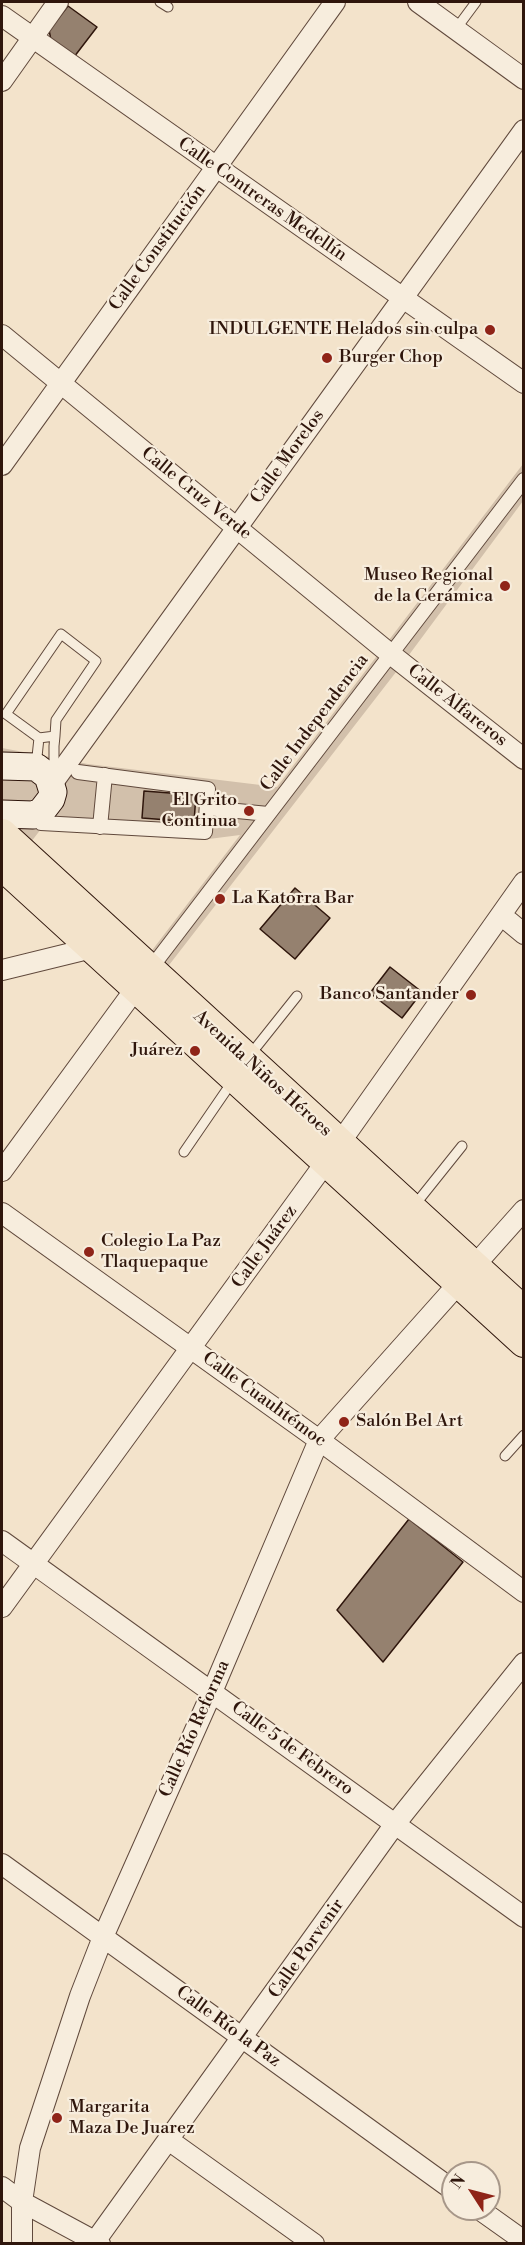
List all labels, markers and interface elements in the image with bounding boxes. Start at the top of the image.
street label: Calle Contreras Medellín [173,133,351,267]
street label: Calle Constitución [105,181,211,315]
place label: INDULGENTE Helados sin culpa [209,319,478,341]
marker: INDULGENTE Helados sin culpa [483,323,497,337]
place label: Burger Chop [339,347,443,369]
marker: Burger Chop [320,351,334,365]
street label: Calle Morelos [247,406,329,508]
street label: Calle Cruz Verde [137,443,255,545]
place label: Museo Regional de la Cerámica [364,565,493,608]
marker: Museo Regional de la Cerámica [498,579,512,593]
street label: Calle Independencia [256,650,374,796]
street label: Calle Alfareros [403,660,511,752]
place label: El Grito Continua [161,790,237,832]
marker: El Grito Continua [242,804,256,818]
place label: La Katorra Bar [232,888,354,910]
marker: La Katorra Bar [213,892,227,906]
place label: Banco Santander [320,984,459,1006]
marker: Banco Santander [464,988,478,1002]
street label: Avenida Niños Héroes [188,1006,336,1142]
place label: Juárez [131,1040,183,1062]
marker: Juárez [188,1044,202,1058]
street label: Calle Juárez [228,1201,302,1293]
place label: Colegio La Paz Tlaquepaque [101,1231,221,1274]
marker: Colegio La Paz Tlaquepaque [82,1245,96,1259]
street label: Calle Cuauhtémoc [198,1348,330,1452]
place label: Salón Bel Art [356,1411,463,1433]
marker: Salón Bel Art [337,1415,351,1429]
street label: Calle Río Reforma [155,1657,235,1801]
street label: Calle 5 de Febrero [227,1697,357,1801]
street label: Calle Porvenir [265,1895,349,2003]
street label: Calle Río la Paz [171,1982,285,2072]
place label: Margarita Maza De Juarez [69,2097,195,2140]
marker: Margarita Maza De Juarez [50,2111,64,2125]
north arrow [441,2161,501,2221]
text: N [446,2171,470,2193]

